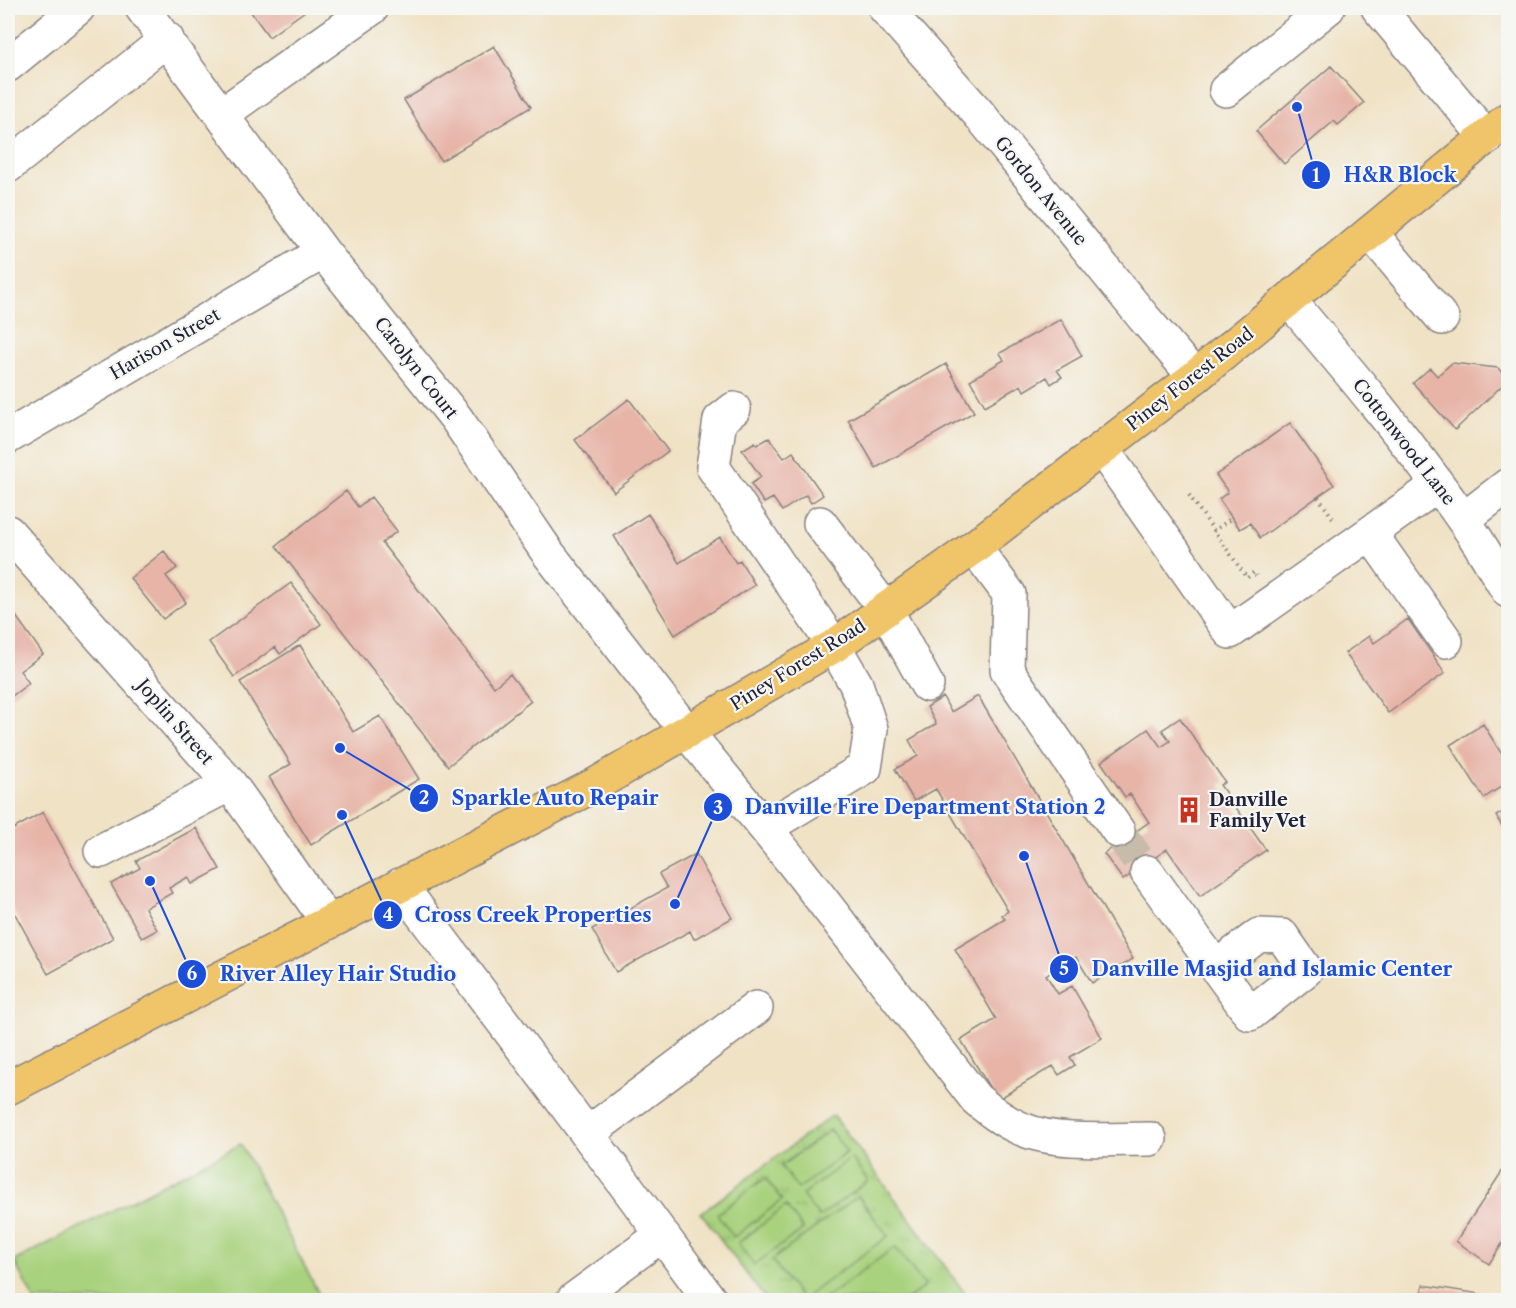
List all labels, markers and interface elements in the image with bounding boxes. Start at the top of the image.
street label: Gordon Avenue [990,132,1092,250]
callout: H&R Block [1301,156,1469,194]
text: H&R Block [1343,163,1457,187]
text: 1 [1312,165,1320,187]
street label: Harison Street [106,303,225,384]
street label: Carolyn Court [369,313,463,424]
street label: Piney Forest Road [1122,322,1258,436]
street label: Cottonwood Lane [1348,374,1460,510]
street label: Piney Forest Road [726,614,870,716]
street label: Joplin Street [130,672,219,770]
callout: Sparkle Auto Repair [409,779,671,817]
text: Sparkle Auto Repair [451,786,659,810]
text: 2 [419,787,429,809]
callout: Danville Fire Department Station 2 [703,788,1118,826]
place label: Danville Family Vet [1209,789,1307,832]
text: Danville Fire Department Station 2 [744,795,1106,819]
building icon: Danville Family Vet [1174,795,1204,825]
text: 3 [713,797,723,819]
callout: Cross Creek Properties [373,896,664,934]
text: Cross Creek Properties [415,903,651,927]
text: 4 [383,904,393,926]
callout: Danville Masjid and Islamic Center [1049,950,1464,988]
callout: River Alley Hair Studio [177,955,470,993]
text: Danville Masjid and Islamic Center [1092,957,1453,981]
text: 5 [1059,958,1069,980]
text: River Alley Hair Studio [220,962,456,986]
text: 6 [187,963,198,985]

